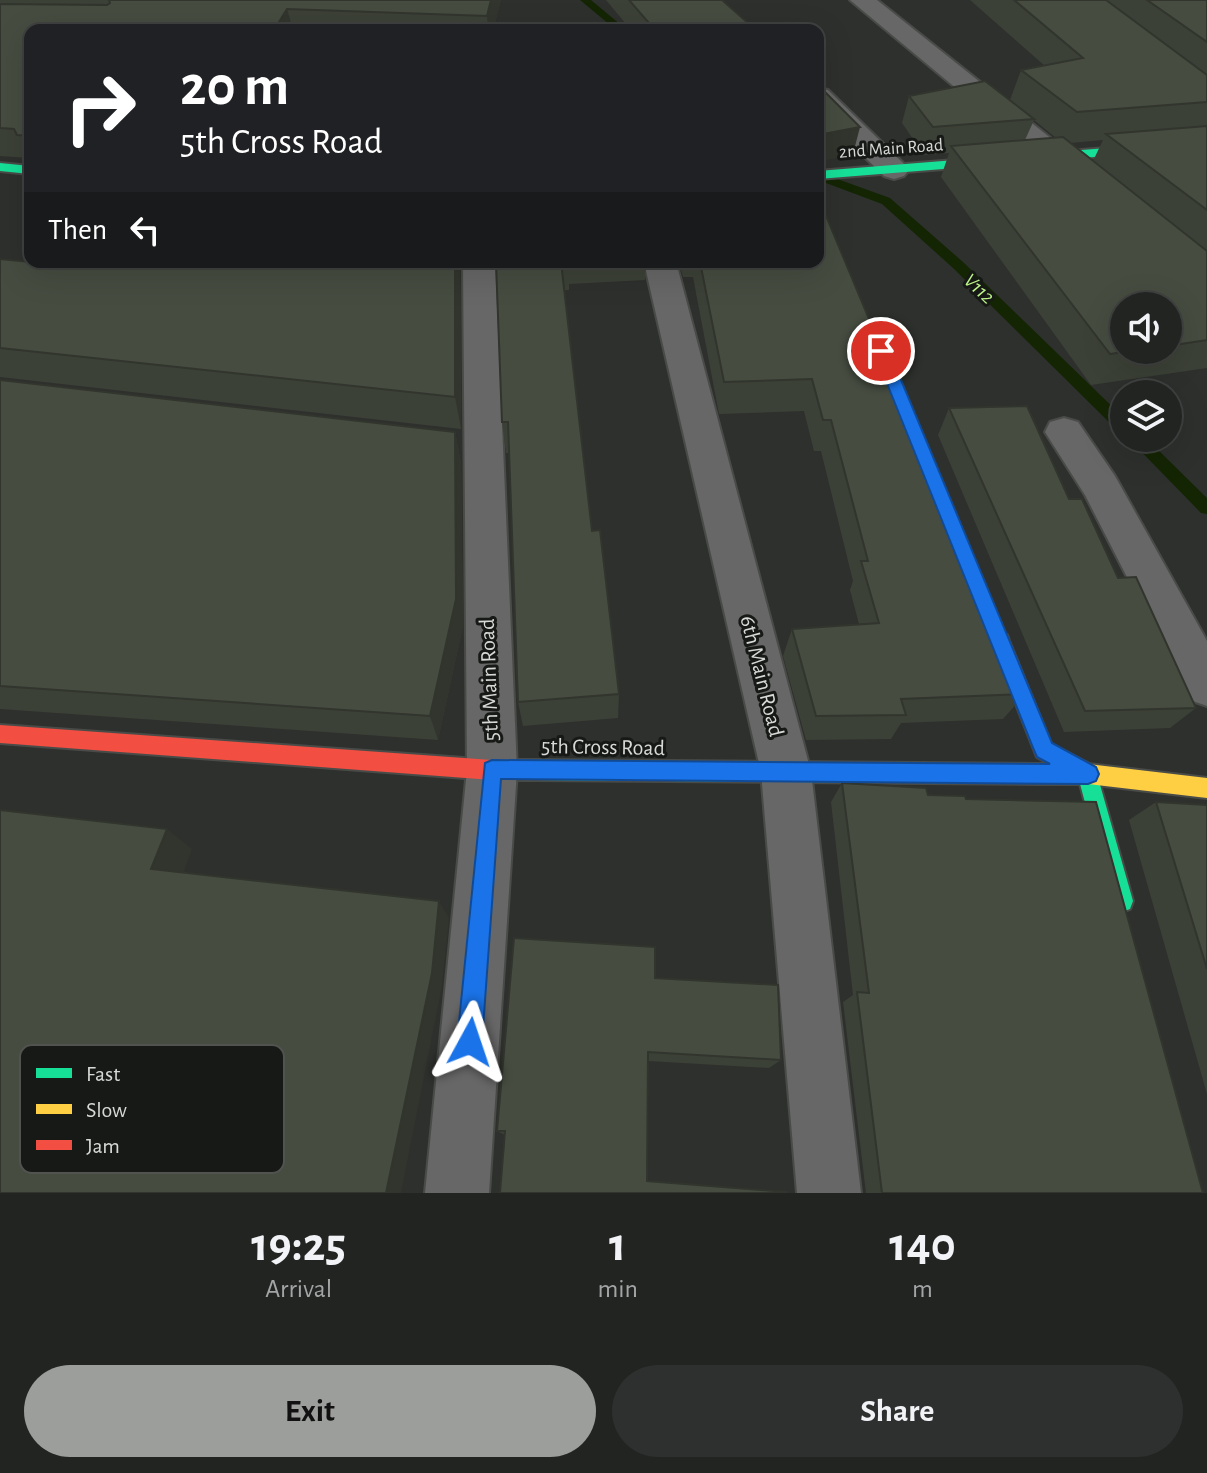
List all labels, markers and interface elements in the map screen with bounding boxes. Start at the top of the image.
icon: right [48,56,152,160]
text: 20 m [180,59,289,115]
text: 5th Cross Road [180,124,383,160]
street label: 2nd Main Road [838,136,944,162]
icon: left [123,208,167,252]
text: Then [48,215,107,245]
water label: V112 [960,270,998,308]
map controls [1110,292,1182,452]
button: sound [1110,292,1182,364]
pin [847,317,915,385]
icon: arrive [859,329,903,373]
button: layers [1110,380,1182,452]
street label: 6th Main Road [736,613,788,739]
street label: 5th Main Road [476,618,502,742]
street label: 5th Cross Road [541,735,665,759]
position arrow [428,1000,512,1084]
legend [20,1045,284,1173]
text: Fast [86,1063,120,1085]
text: Slow [86,1099,127,1121]
text: Jam [86,1135,120,1157]
text: 19:25 [251,1222,346,1270]
text: 1 [609,1222,626,1270]
text: 140 [889,1222,956,1270]
text: Arrival [265,1276,332,1302]
text: min [597,1276,638,1302]
text: m [912,1276,933,1302]
button: Exit [24,1365,596,1457]
button: Share [612,1365,1183,1457]

